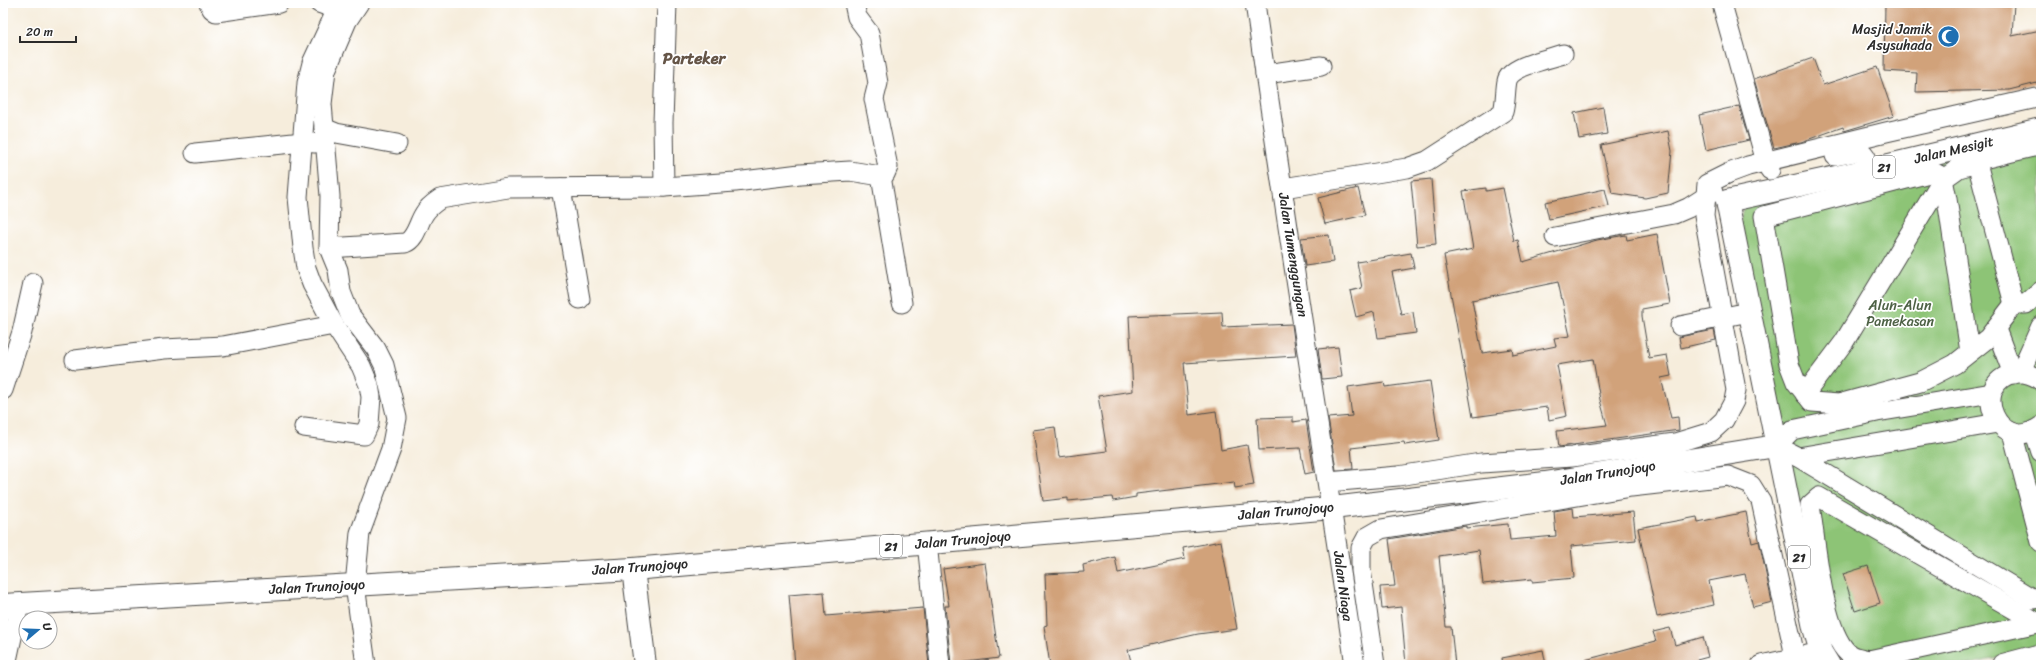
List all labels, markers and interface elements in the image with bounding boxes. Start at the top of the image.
place label: Masjid Jamik Asysuhada [1852,17,1933,58]
scale bar [20,18,76,44]
text: 20 m [26,21,53,43]
mosque icon: Masjid Jamik Asysuhada [1935,24,1961,50]
district label: Parteker [663,44,727,73]
street label: Jalan Mesigit [1911,129,1996,172]
road number: 21 [1873,156,1895,178]
street label: Jalan Tumenggungan [1271,190,1315,319]
park label: Alun-Alun Pamekasan [1866,293,1935,334]
street label: Jalan Trunojoyo [1558,453,1657,493]
street label: Jalan Trunojoyo [1236,494,1335,528]
street label: Jalan Trunojoyo [913,523,1012,557]
road number: 21 [880,535,902,557]
road number: 21 [1788,546,1810,568]
street label: Jalan Niaga [1326,548,1360,624]
street label: Jalan Trunojoyo [590,551,689,583]
street label: Jalan Trunojoyo [267,572,366,602]
north arrow [18,610,58,650]
text: U [37,620,57,634]

